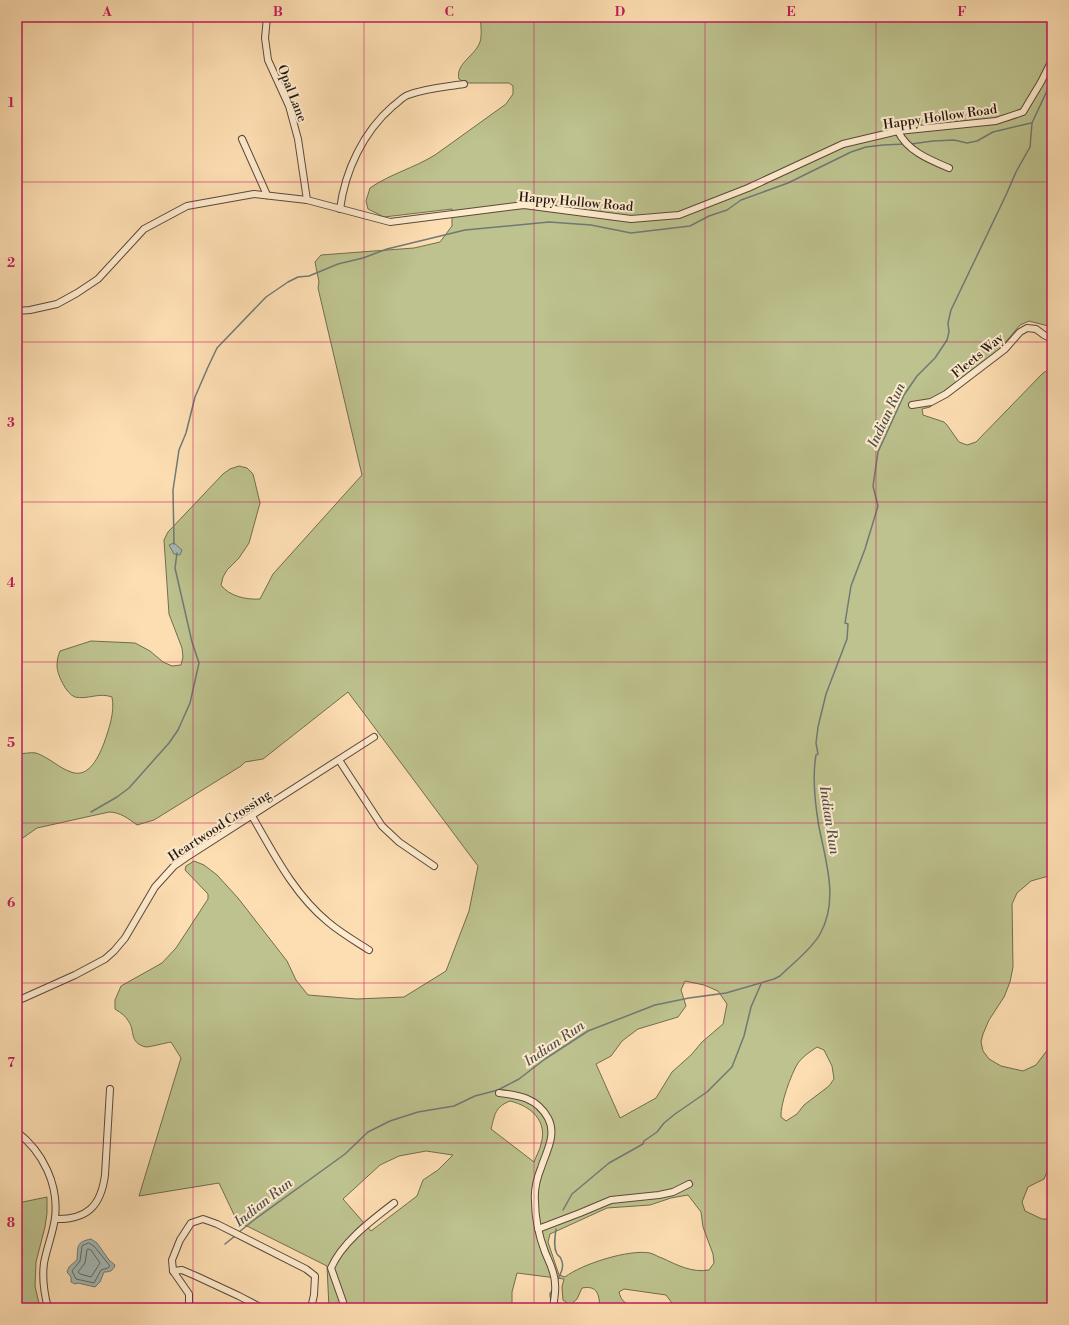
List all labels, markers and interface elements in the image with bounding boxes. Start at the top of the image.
text: A [101,4,112,20]
text: B [273,4,283,20]
text: C [444,4,454,20]
text: D [615,4,625,20]
text: E [786,4,796,20]
text: F [957,4,967,20]
street label: Opal Lane [274,62,310,125]
text: 1 [8,95,15,111]
street label: Happy Hollow Road [882,101,999,133]
street label: Happy Hollow Road [518,189,635,215]
text: 2 [7,255,15,271]
street label: Fleets Way [948,330,1007,382]
water label: Indian Run [864,380,910,452]
text: 3 [7,415,15,431]
text: 4 [7,575,16,591]
text: 5 [7,735,15,751]
water label: Indian Run [815,783,843,856]
street label: Heartwood Crossing [165,786,274,865]
text: 6 [7,895,15,911]
water label: Indian Run [520,1017,588,1071]
text: 7 [7,1055,15,1071]
water label: Indian Run [230,1174,297,1232]
text: 8 [7,1215,15,1231]

